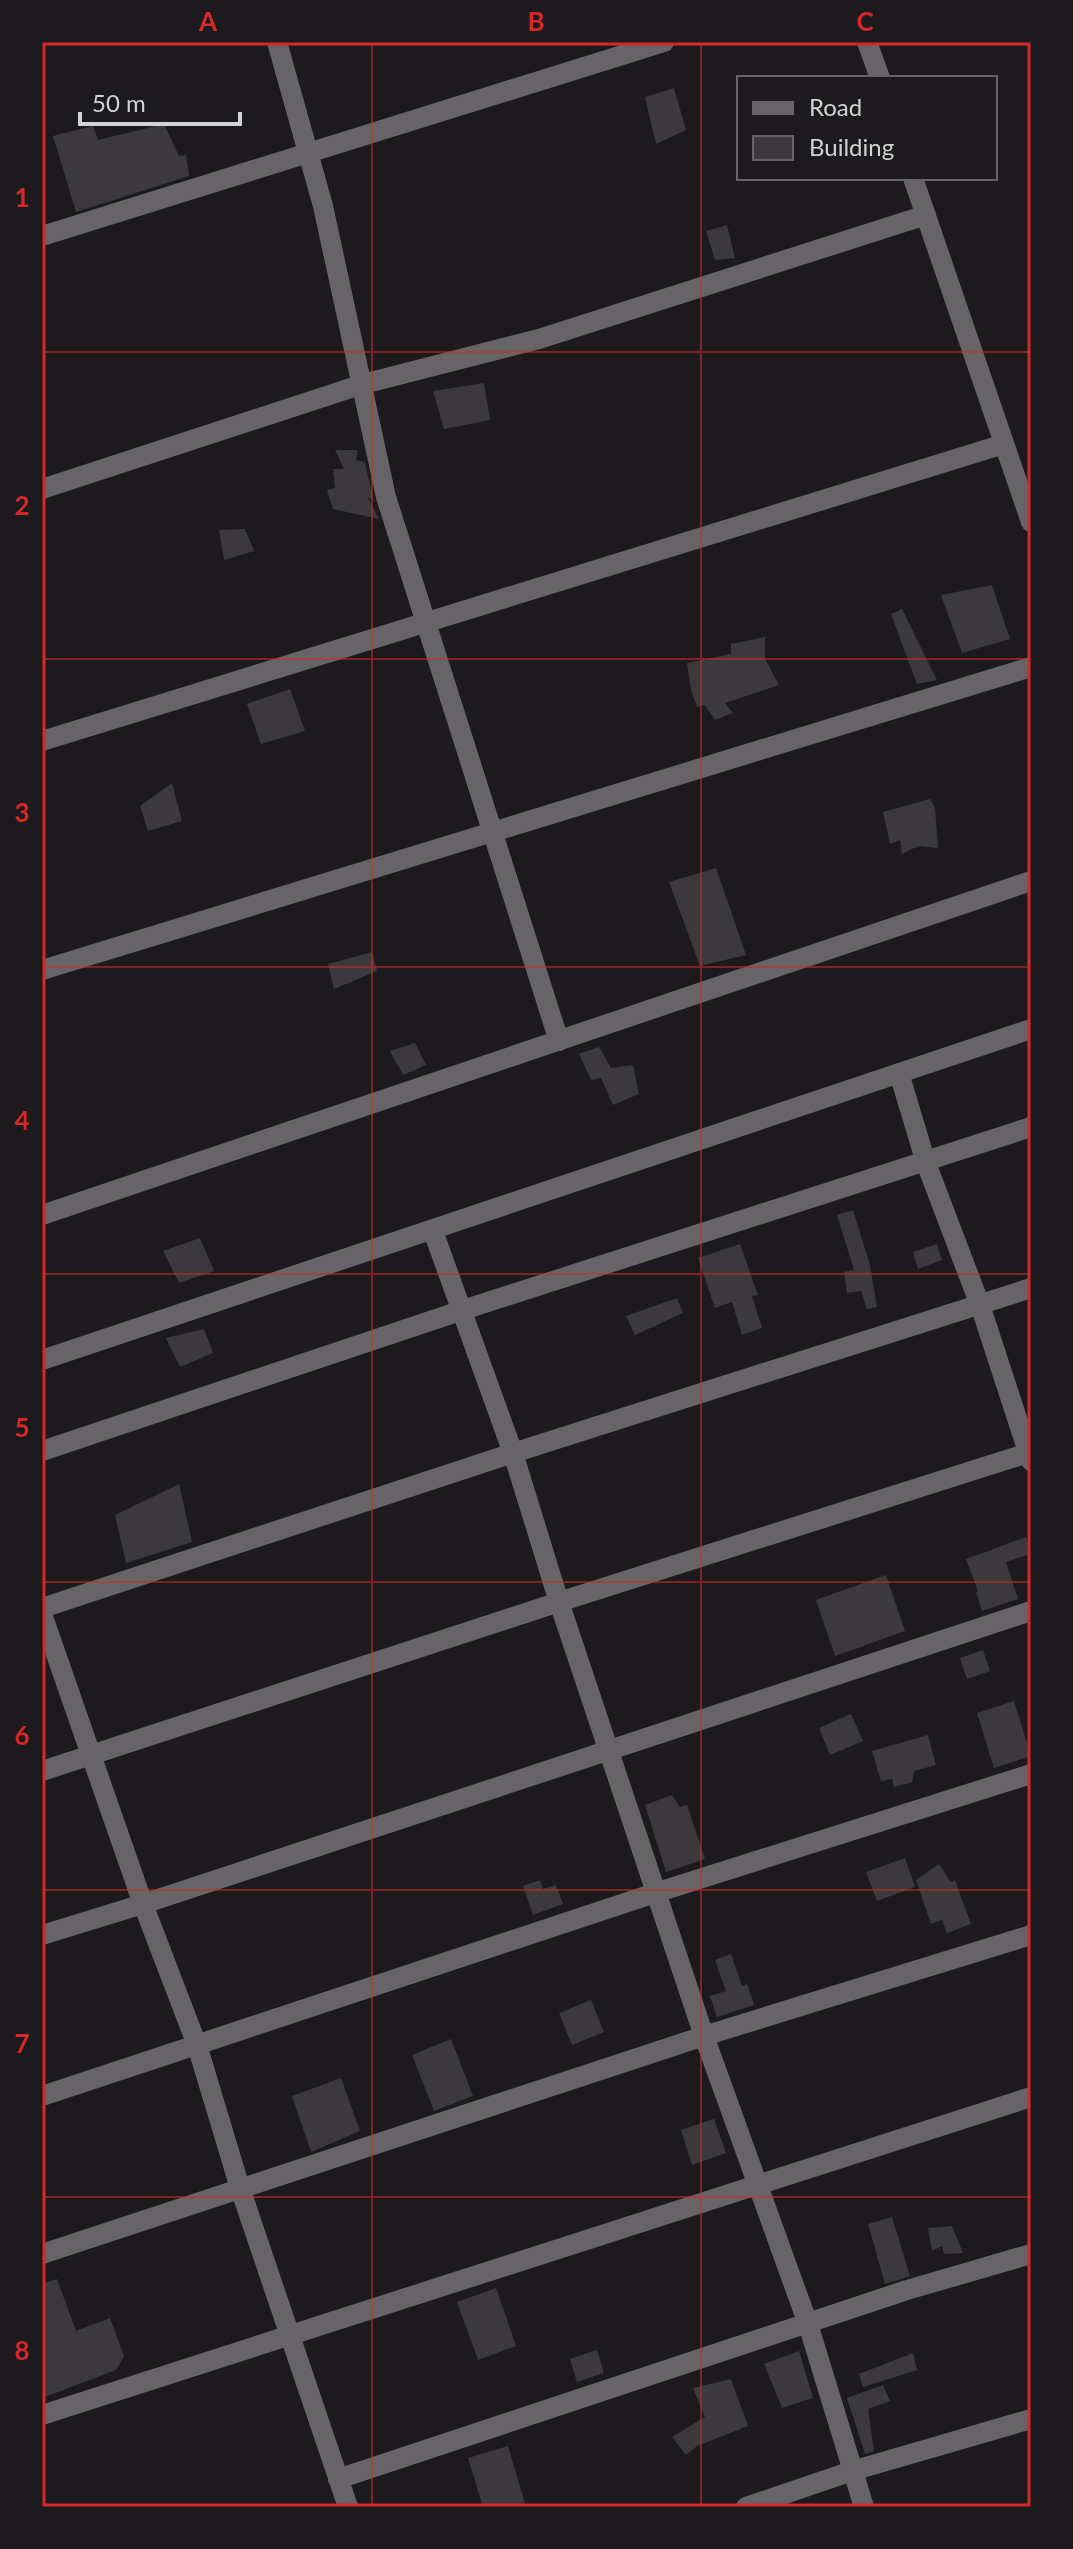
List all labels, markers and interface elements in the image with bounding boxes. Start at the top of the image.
text: A [198,5,218,37]
text: B [527,5,545,37]
text: C [856,5,874,37]
scale bar [80,76,240,126]
legend [737,76,997,180]
text: 50 m [92,88,146,117]
text: Road [809,92,862,121]
text: Building [809,132,894,161]
text: 1 [14,181,30,213]
text: 2 [14,489,30,521]
text: 3 [14,796,30,828]
text: 4 [14,1104,30,1136]
text: 5 [14,1411,30,1443]
text: 6 [14,1719,30,1751]
text: 7 [14,2027,30,2059]
text: 8 [14,2334,30,2366]

